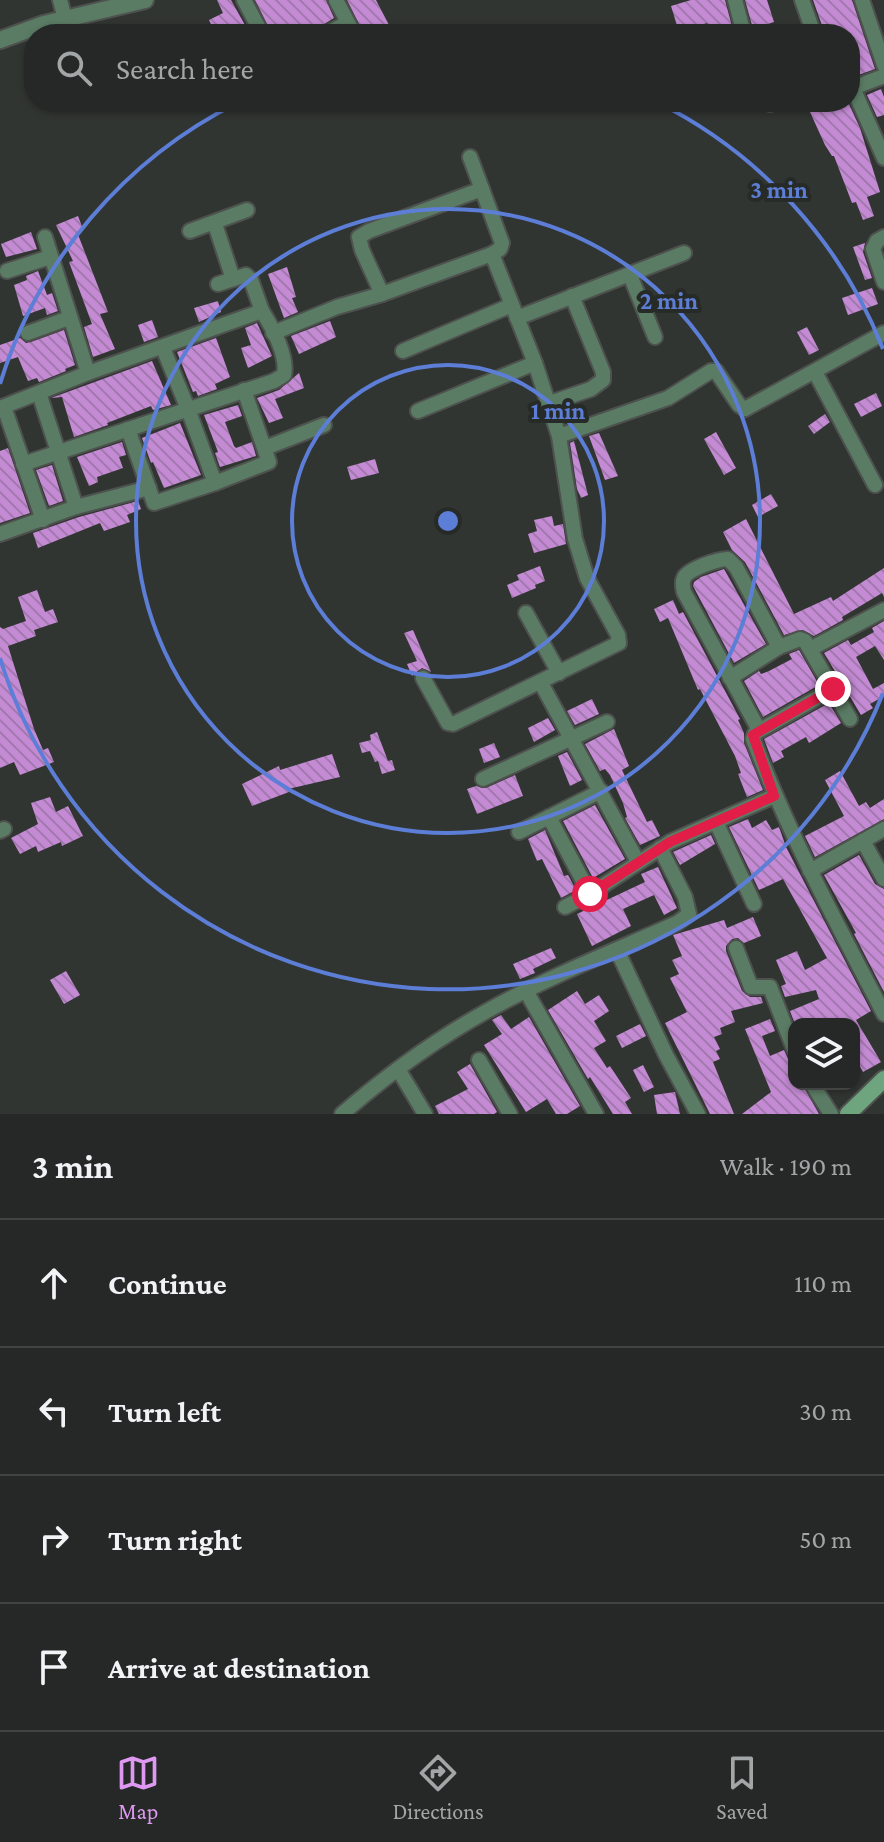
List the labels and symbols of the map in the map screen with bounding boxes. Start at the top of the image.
text: 3 min [750,176,808,203]
text: 2 min [640,287,698,314]
text: 1 min [531,397,586,424]
centre of rings [434,507,462,535]
route end [815,671,851,707]
route start [572,876,608,912]

